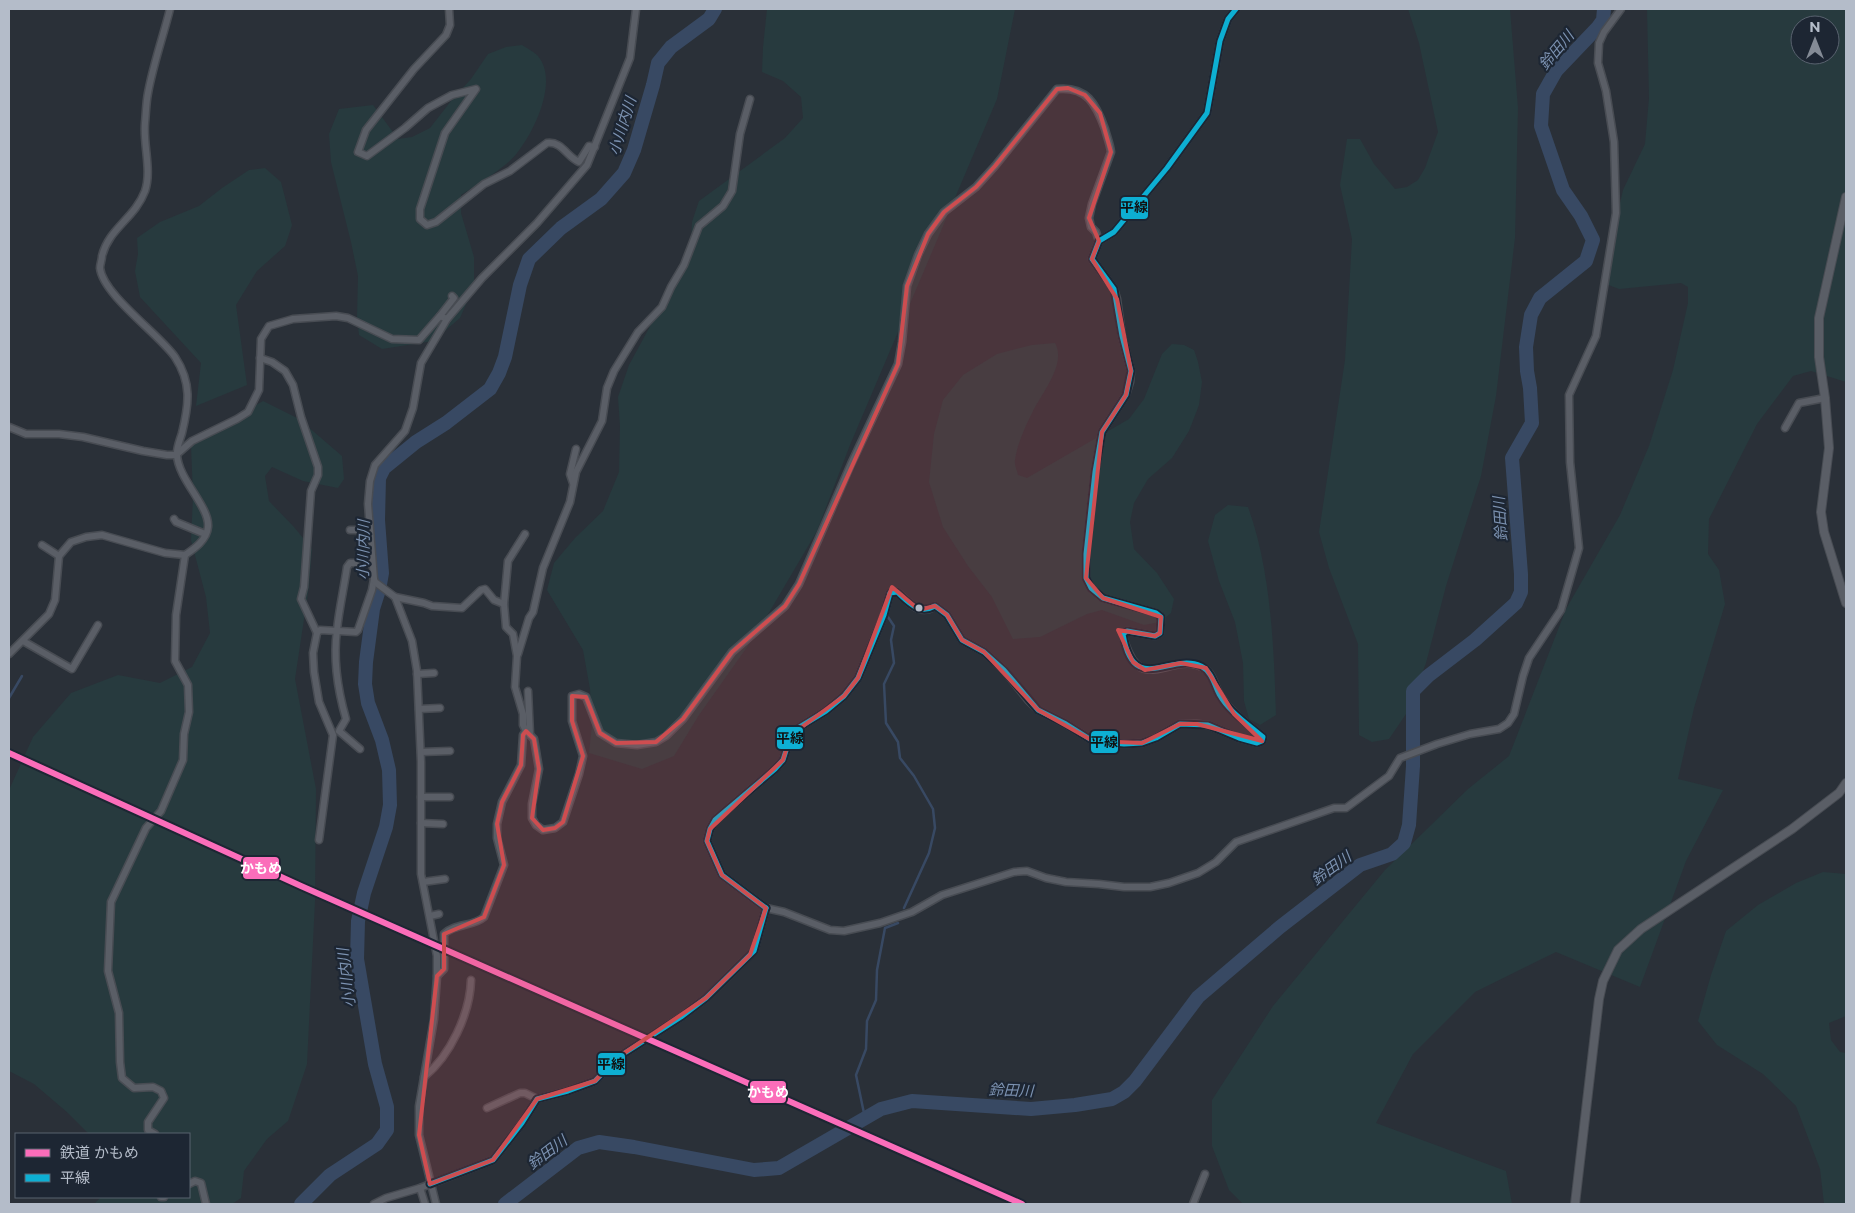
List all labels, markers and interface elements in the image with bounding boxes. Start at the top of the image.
north arrow [1790,15,1840,65]
text: N [1809,18,1821,36]
water label: 鈴田川 [1534,25,1579,73]
water label: 小川内川 [604,93,640,157]
line badge: 平線 [1120,196,1149,220]
text: 平線 [1120,198,1148,216]
water label: 鈴田川 [1489,494,1511,542]
water label: 小川内川 [353,518,373,580]
unlabelled marker [914,603,924,613]
line badge: 平線 [776,726,804,750]
text: 平線 [776,729,804,747]
line badge: 平線 [1090,730,1119,754]
text: 平線 [1090,733,1118,751]
water label: 鈴田川 [1307,846,1356,889]
line badge: かもめ [242,856,280,880]
text: かもめ [240,859,282,877]
water label: 小川内川 [333,945,359,1009]
line badge: 平線 [597,1052,626,1076]
text: 平線 [597,1055,625,1073]
line badge: かもめ [749,1080,787,1104]
water label: 鈴田川 [988,1080,1036,1100]
text: かもめ [747,1083,789,1101]
water label: 鈴田川 [523,1130,572,1173]
legend [15,1133,190,1198]
text: 鉄道 かもめ [60,1143,139,1162]
text: 平線 [60,1168,90,1187]

